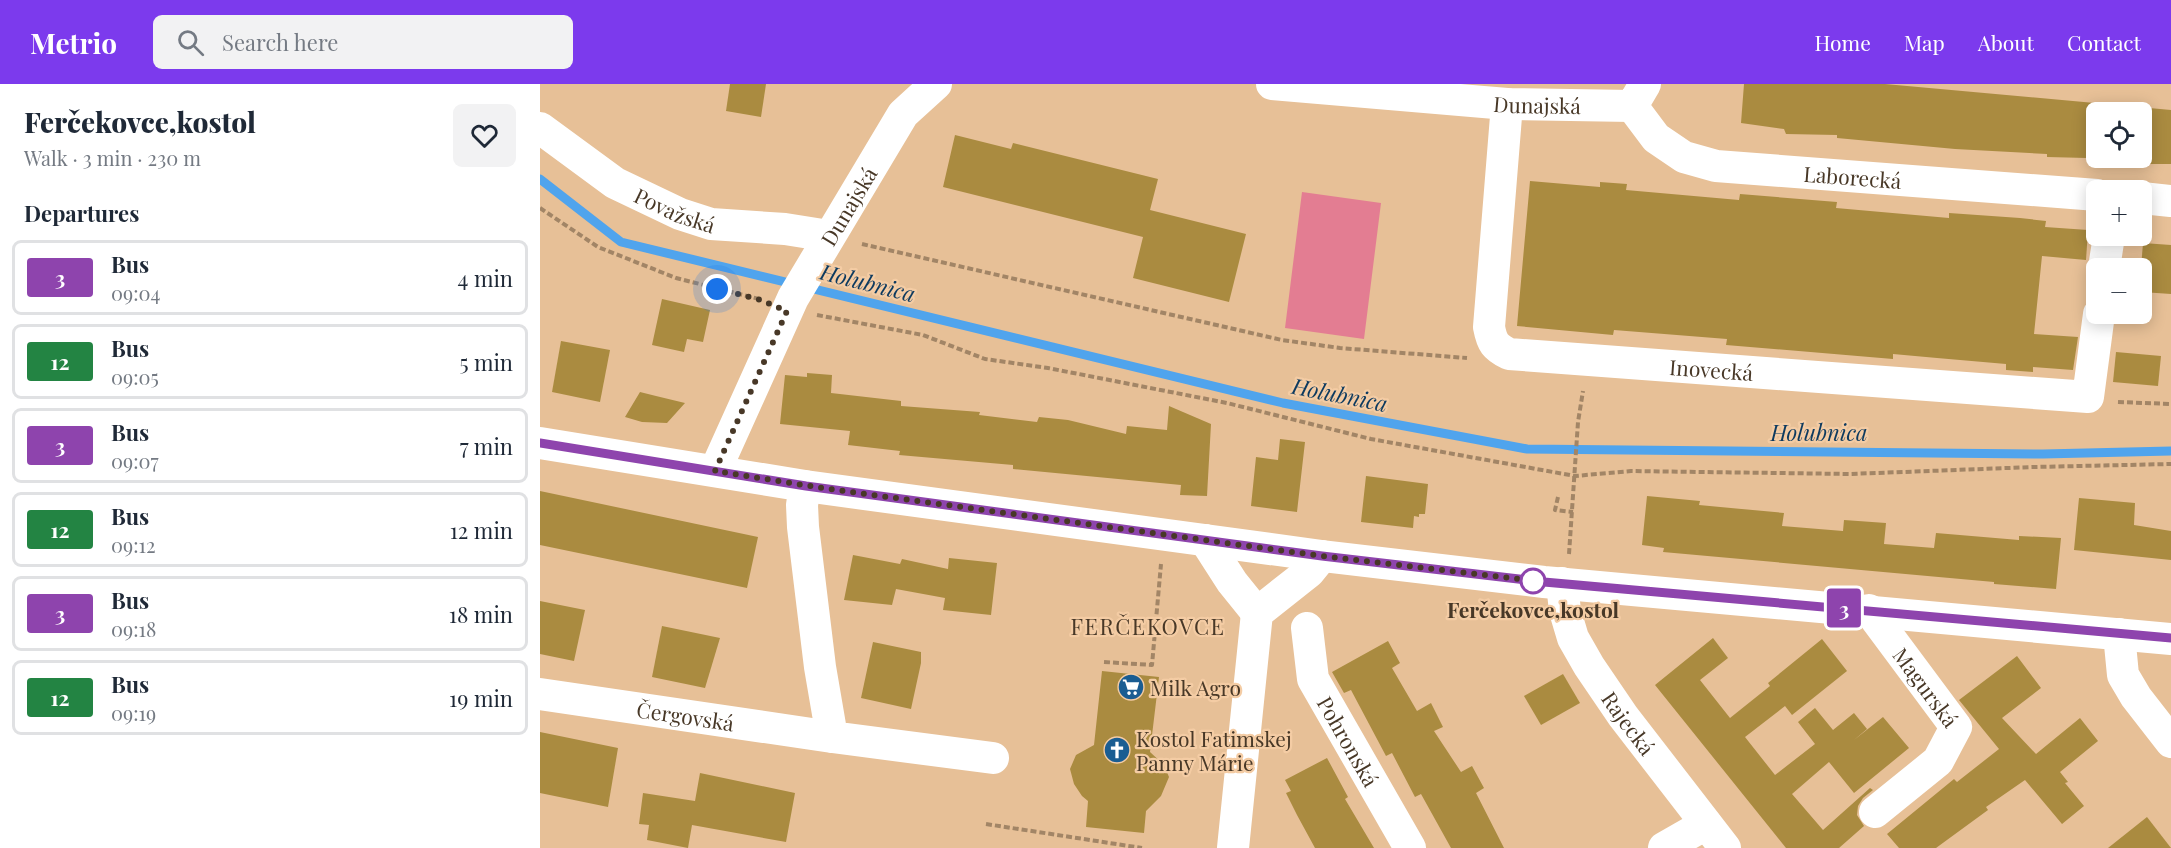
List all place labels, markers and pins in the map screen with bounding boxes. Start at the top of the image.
marker: Ferčekovce,kostol [1520,568,1546,594]
place label: Ferčekovce,kostol [1447,595,1620,623]
supermarket icon: Milk Agro [1116,672,1146,702]
place label: Milk Agro [1150,673,1241,701]
place label: Kostol Fatimskej Panny Márie [1136,724,1292,776]
church icon: Kostol Fatimskej Panny Márie [1102,735,1132,765]

